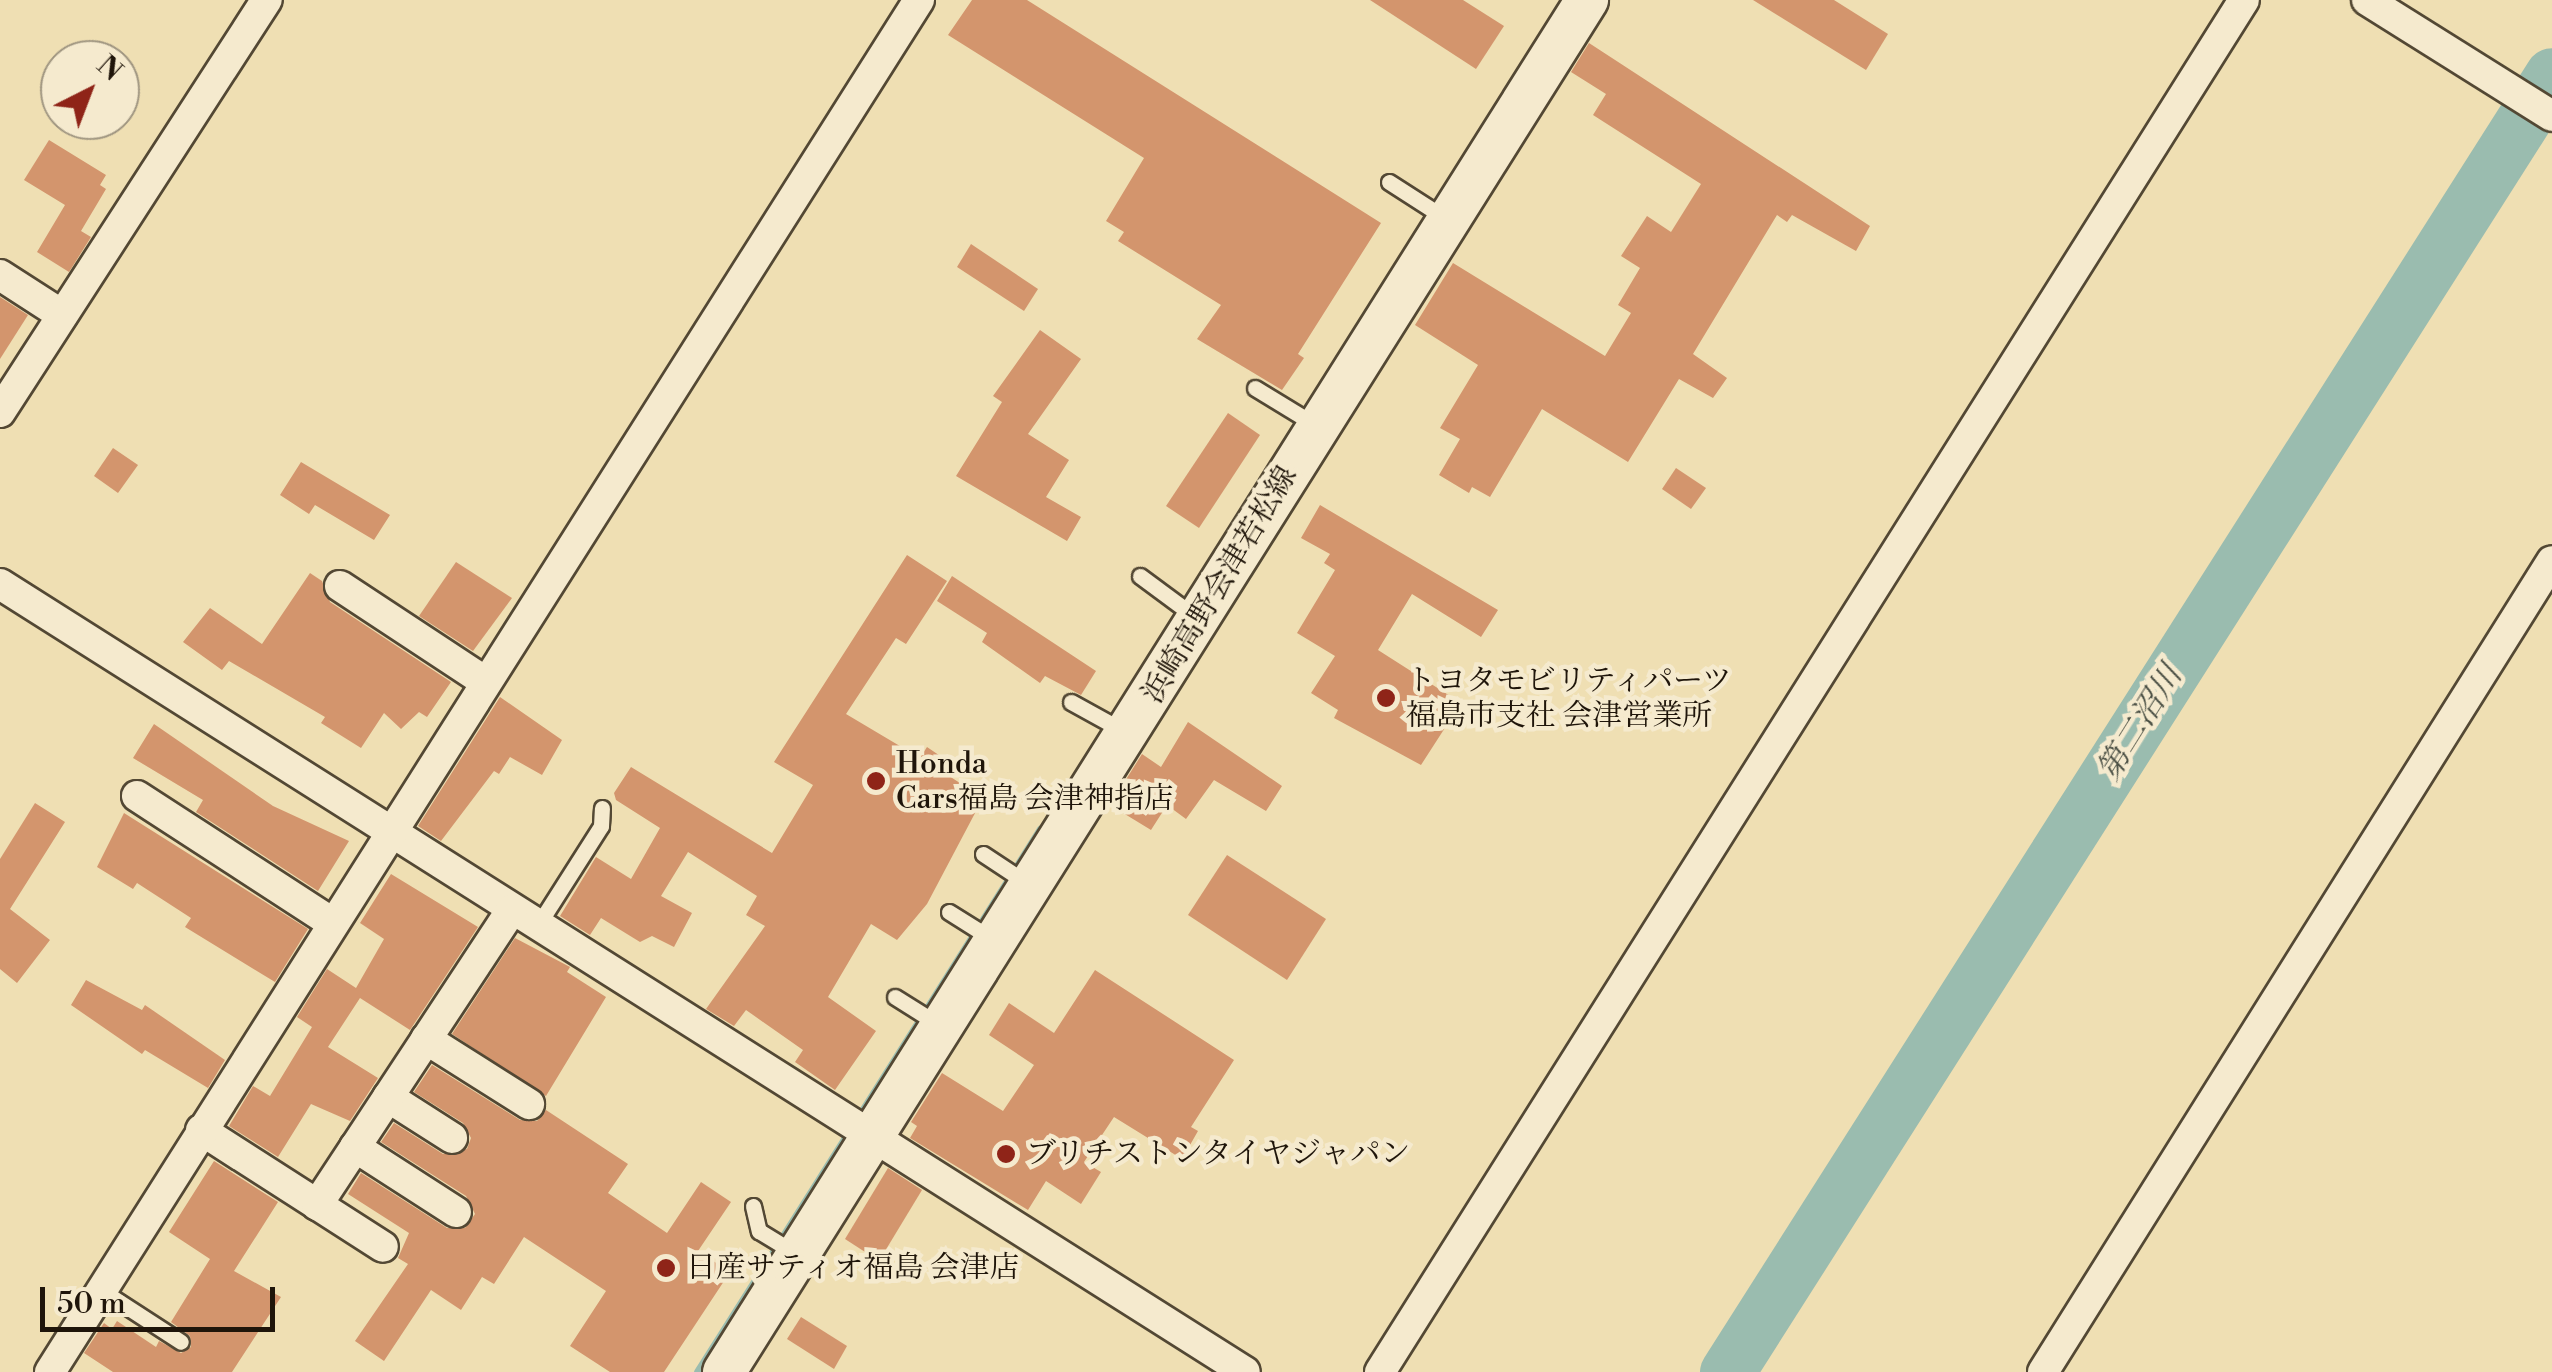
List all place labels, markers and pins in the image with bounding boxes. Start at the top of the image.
place label: トヨタモビリティパーツ 福島市支社 会津営業所 [1406,663,1736,734]
marker: トヨタモビリティパーツ 福島市支社 会津営業所 [1375,687,1397,709]
place label: Honda Cars福島 会津神指店 [896,746,1174,816]
marker: Honda Cars福島 会津神指店 [865,770,887,792]
place label: ブリチストンタイヤジャパン [1026,1136,1416,1172]
marker: ブリチストンタイヤジャパン [995,1143,1017,1165]
place label: 日産サティオ福島 会津店 [686,1250,1022,1286]
marker: 日産サティオ福島 会津店 [655,1257,677,1279]

